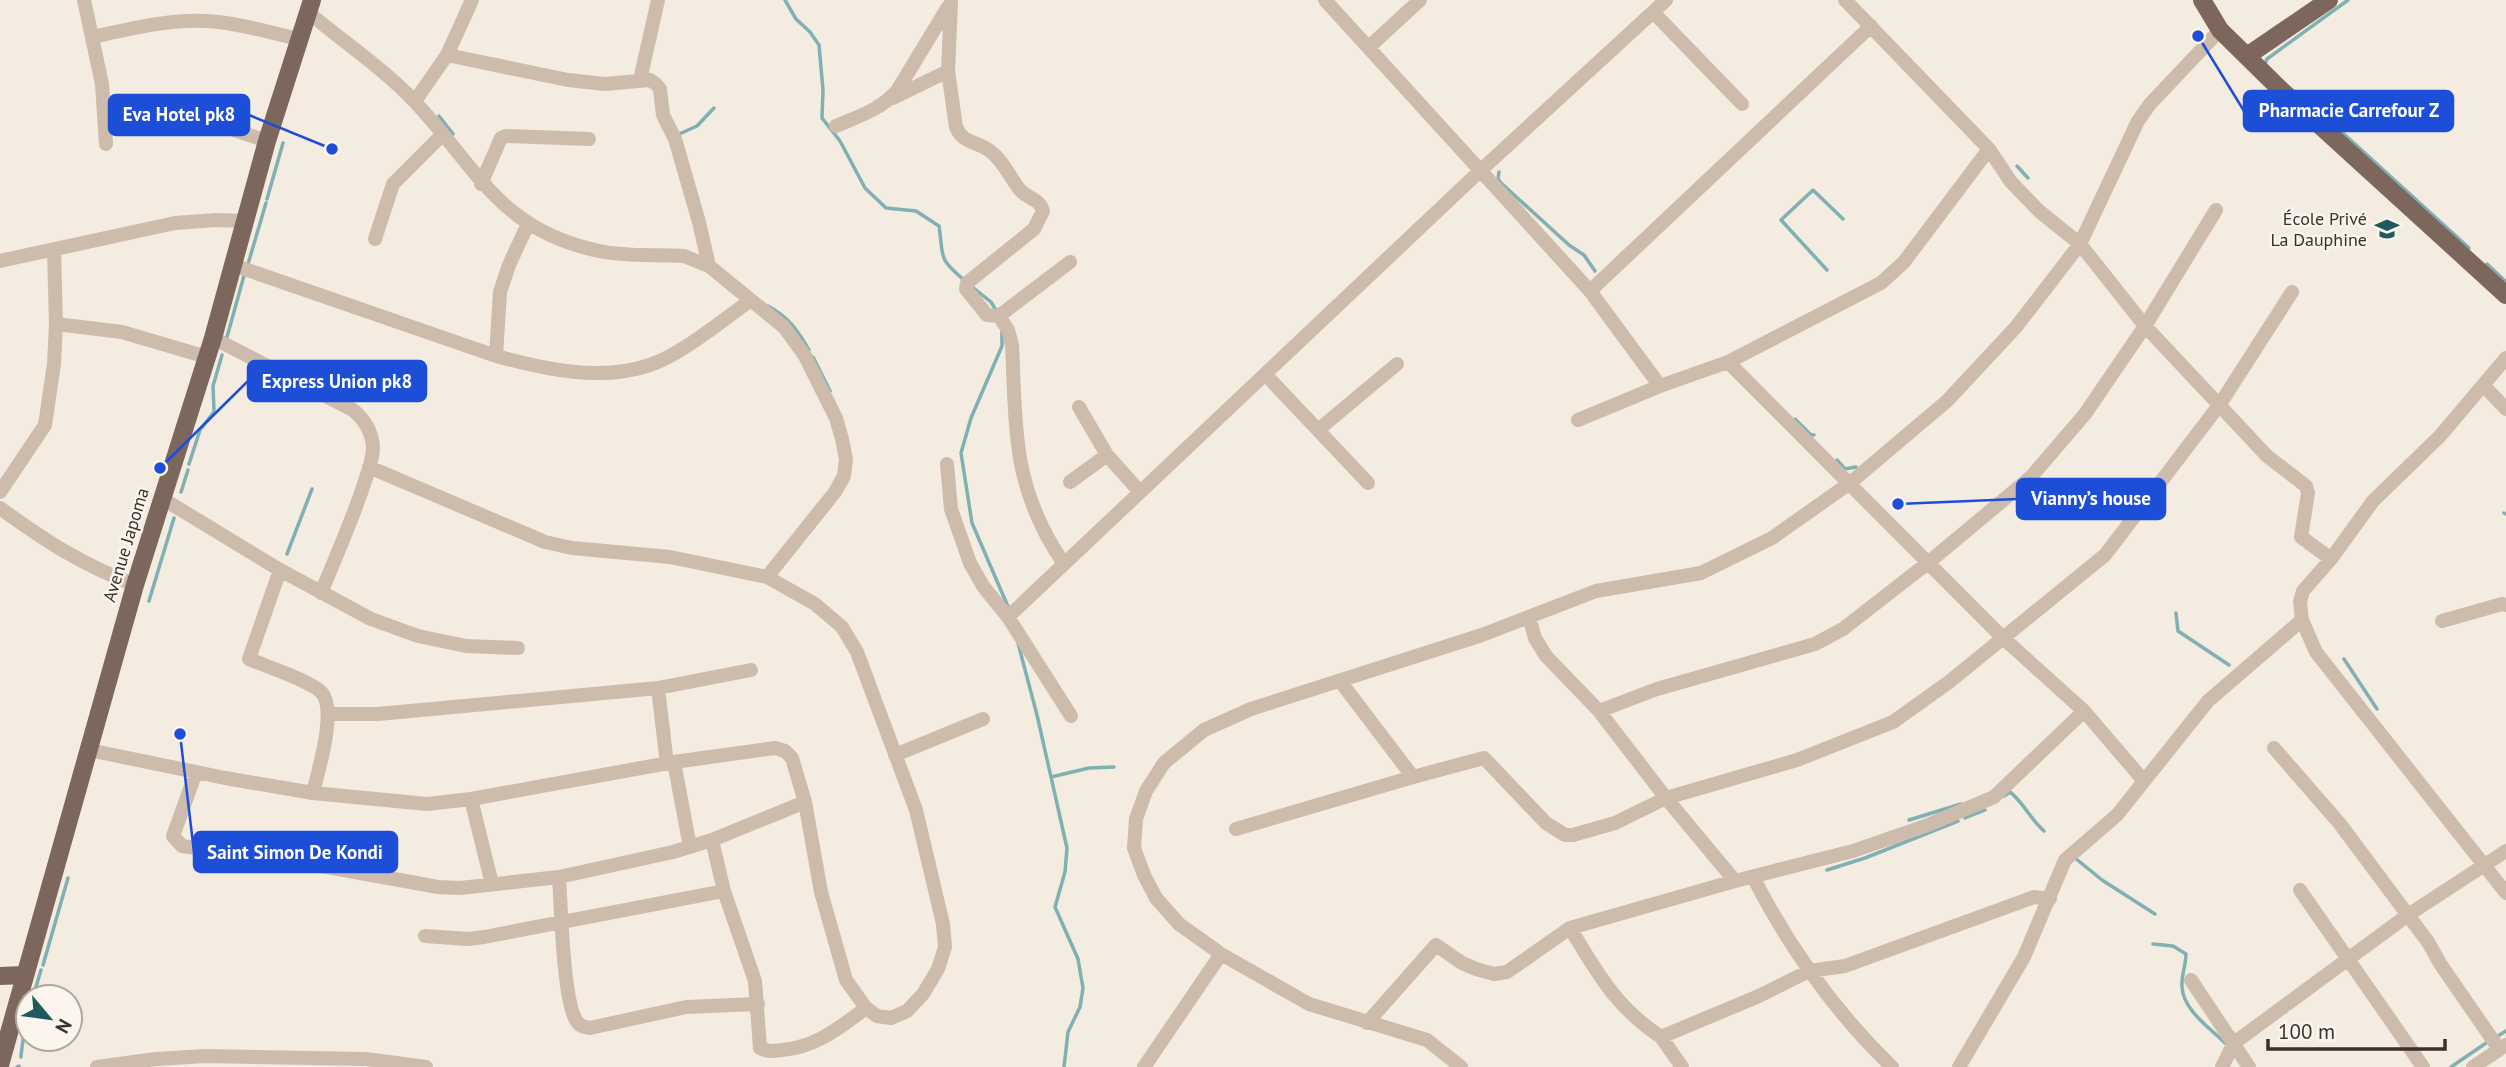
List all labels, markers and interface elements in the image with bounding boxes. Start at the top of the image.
callout: Pharmacie Carrefour Z [2244,91,2453,131]
callout: Eva Hotel pk8 [109,95,249,135]
text: Pharmacie Carrefour Z [2259,98,2439,122]
text: Eva Hotel pk8 [123,102,235,126]
place label: École Privé La Dauphine [2271,207,2367,251]
school or university icon: École Privé La Dauphine [2373,215,2401,243]
callout: Express Union pk8 [248,361,426,401]
text: Express Union pk8 [262,369,412,393]
callout: Vianny’s house [2017,479,2165,519]
street label: Avenue Japoma [97,485,154,605]
text: Vianny’s house [2030,486,2151,510]
callout: Saint Simon De Kondi [194,832,397,872]
text: Saint Simon De Kondi [207,840,383,864]
north arrow [14,983,84,1053]
scale bar [2268,1007,2445,1052]
text: N [50,1015,77,1038]
text: 100 m [2278,1018,2335,1045]

